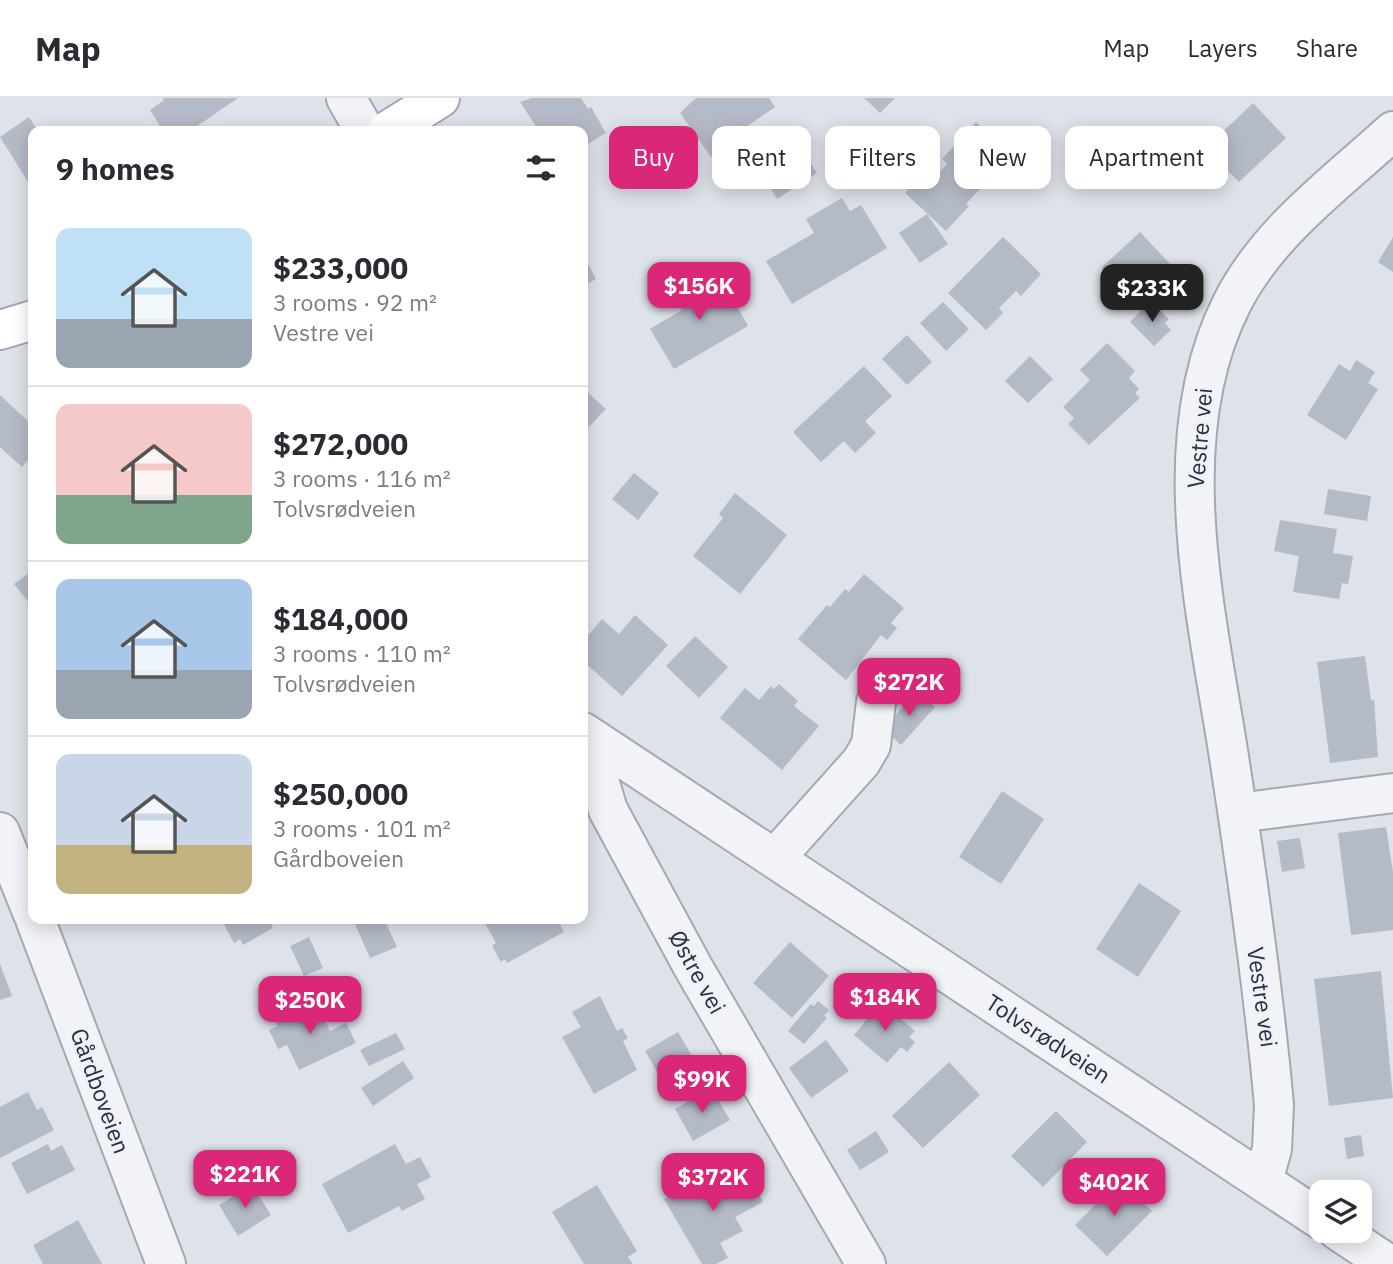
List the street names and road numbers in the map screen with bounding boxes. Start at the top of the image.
street label: Vestre vei [1180,386,1218,490]
street label: Østre vei [663,924,733,1019]
street label: Vestre vei [1241,945,1285,1049]
street label: Tolvsrødveien [980,987,1117,1090]
street label: Gårdboveien [64,1024,137,1157]

